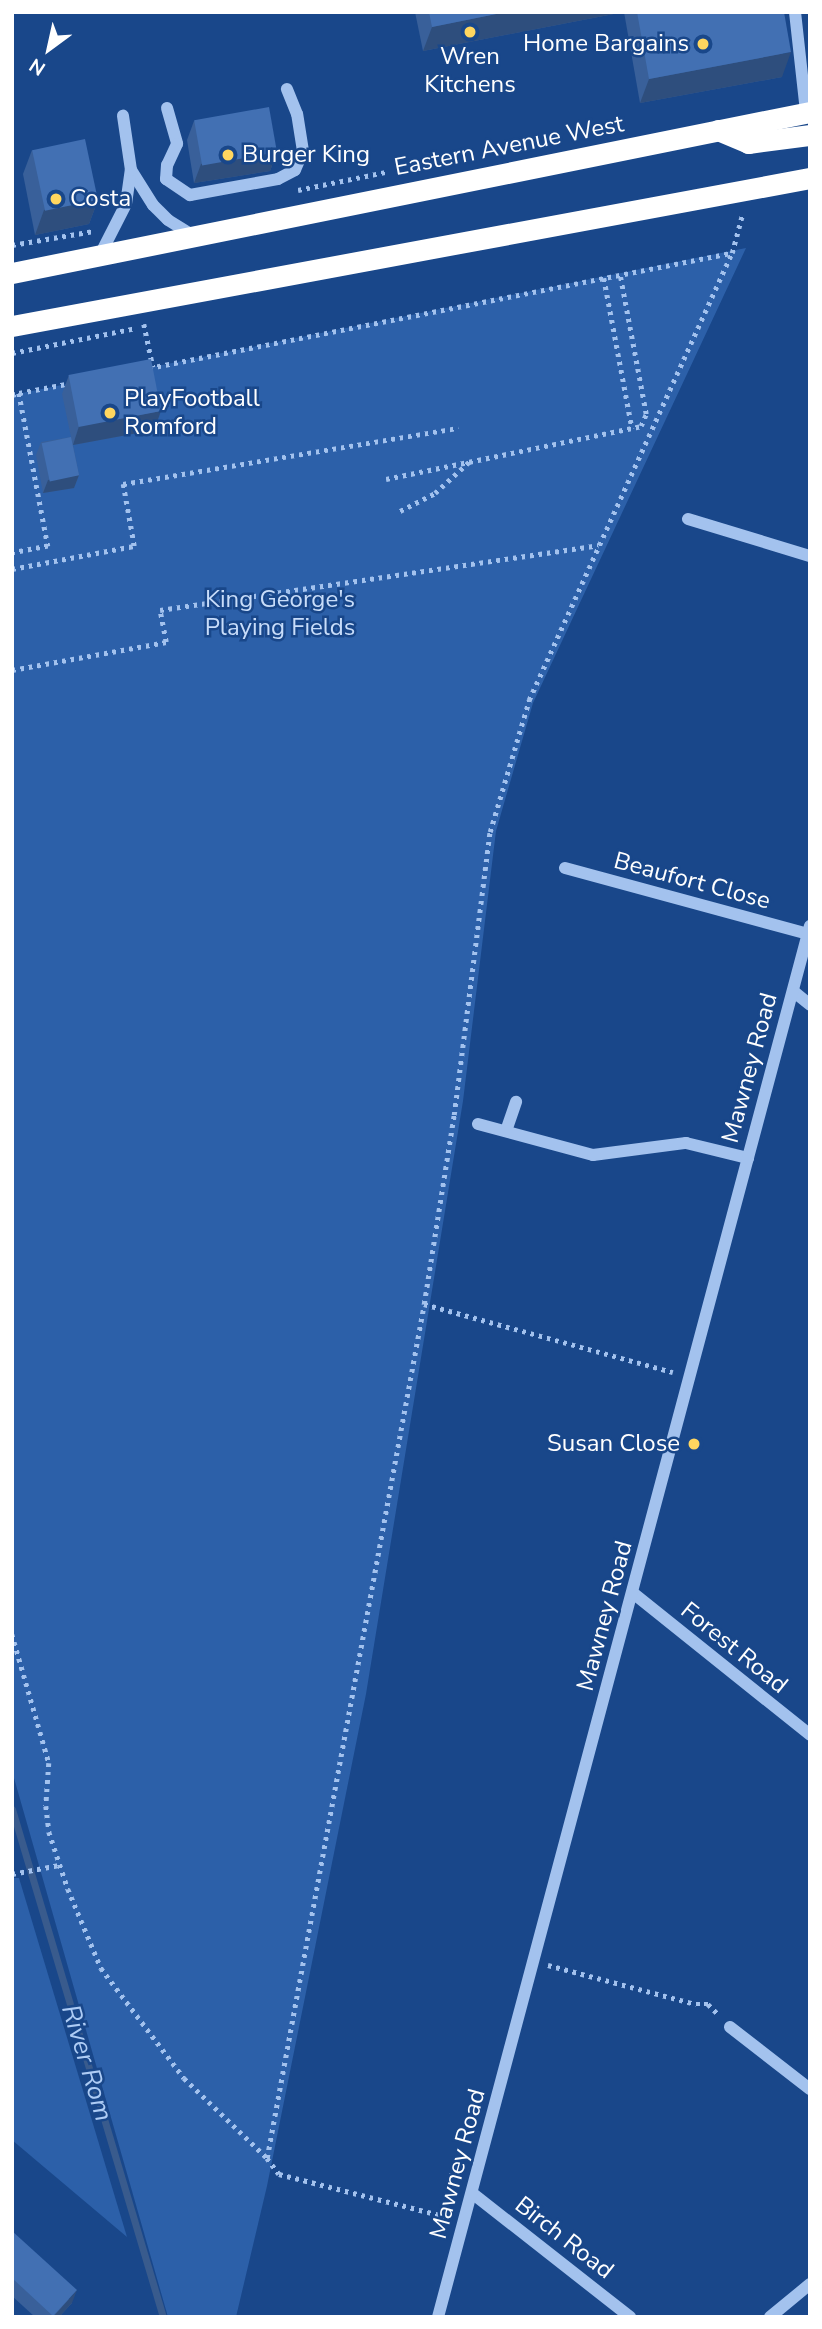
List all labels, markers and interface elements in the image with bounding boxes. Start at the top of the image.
north arrow [14,14,84,84]
marker: Wren Kitchens [462,24,478,40]
place label: Home Bargains [523,30,689,58]
marker: Home Bargains [695,36,711,52]
place label: Wren Kitchens [424,43,516,99]
text: N [25,52,51,81]
street label: Eastern Avenue West [392,110,626,182]
place label: Burger King [242,141,370,169]
marker: Burger King [220,147,236,163]
place label: Costa [70,185,131,213]
marker: Costa [48,191,64,207]
place label: PlayFootball Romford [124,385,260,441]
marker: PlayFootball Romford [102,405,118,421]
park label: King George's Playing Fields [205,586,355,642]
street label: Beaufort Close [611,846,773,916]
street label: Mawney Road [716,990,784,1146]
place label: Susan Close [547,1430,680,1458]
marker: Susan Close [686,1436,702,1452]
street label: Mawney Road [571,1538,639,1694]
street label: Forest Road [675,1596,793,1700]
water label: River Rom [55,2001,119,2125]
street label: Mawney Road [424,2086,492,2242]
street label: Birch Road [509,2191,619,2285]

